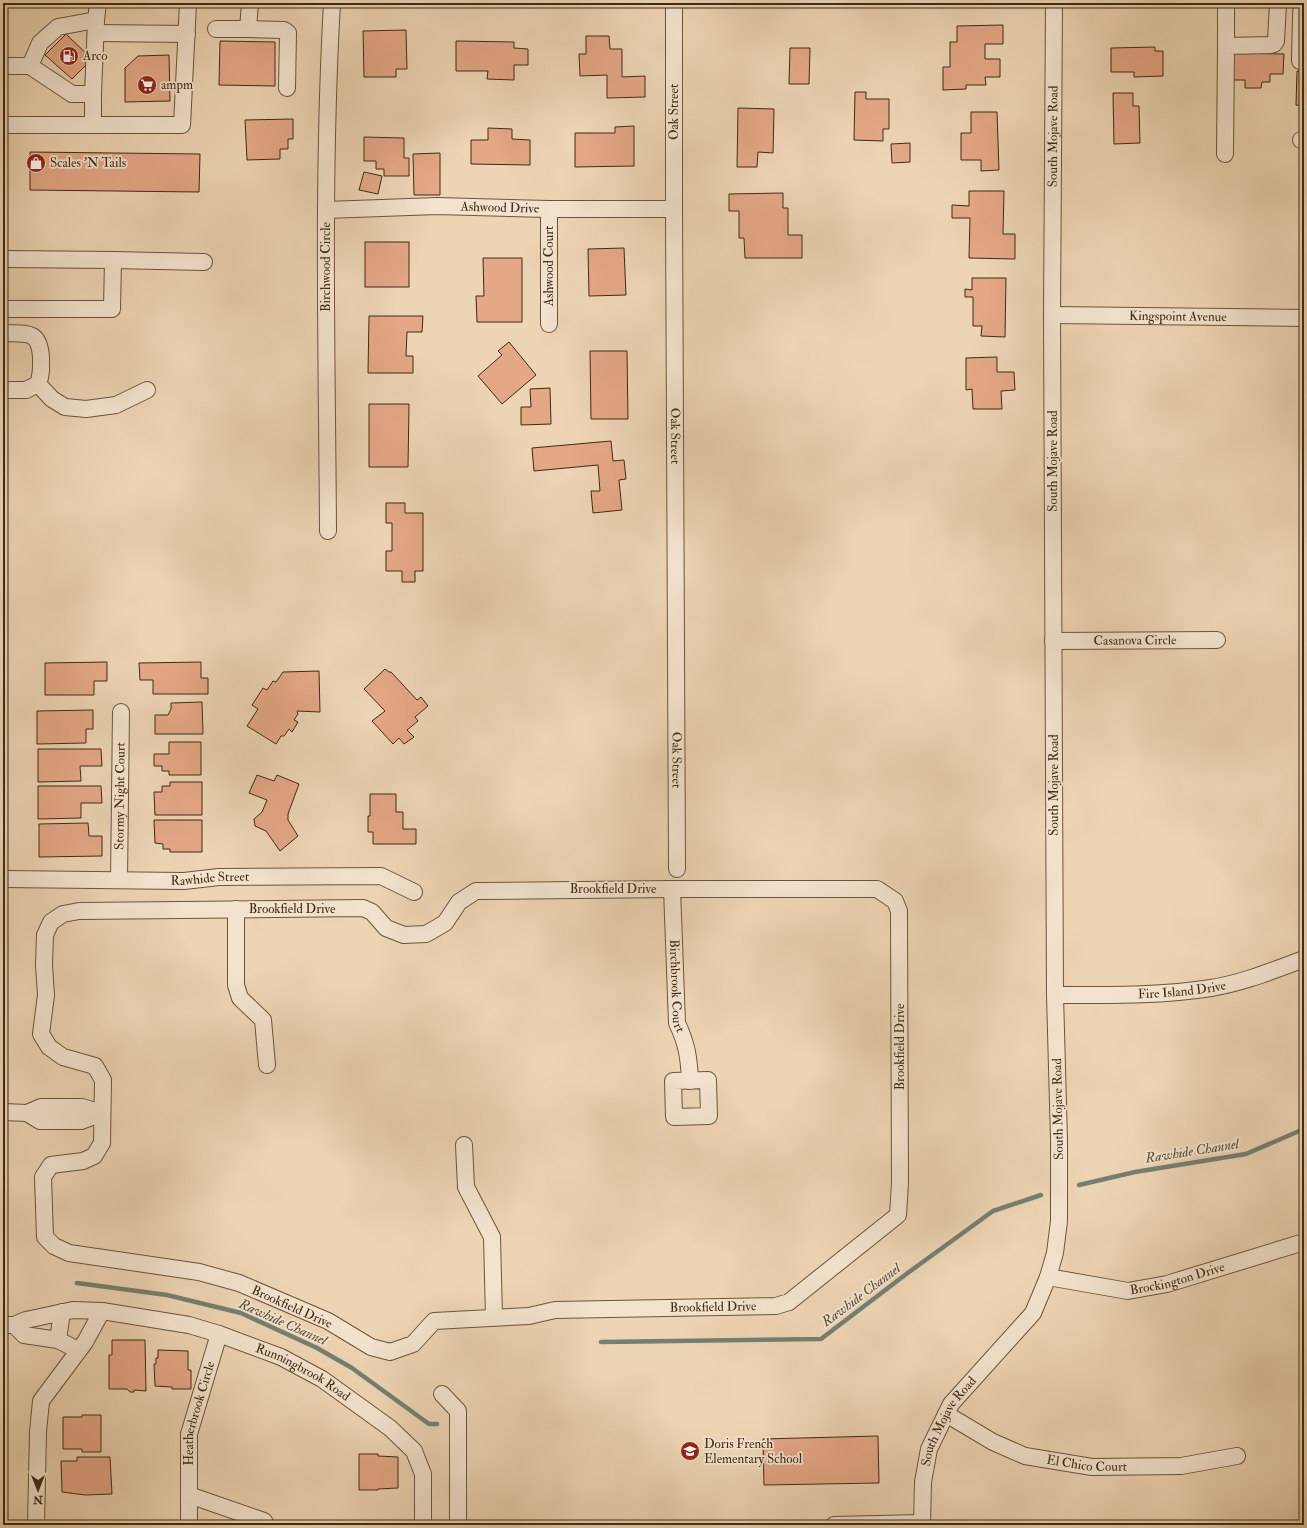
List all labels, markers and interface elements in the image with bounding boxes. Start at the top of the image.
fuel station icon: Arco [58,45,80,67]
place label: Arco [82,48,108,64]
supermarket icon: ampm [136,74,158,96]
place label: ampm [161,77,193,94]
street label: Oak Street [666,84,682,140]
street label: South Mojave Road [1045,85,1061,187]
shop icon: Scales 'N Tails [25,152,47,174]
place label: Scales 'N Tails [50,155,127,171]
street label: Ashwood Drive [459,199,540,217]
street label: Birchwood Circle [318,222,334,312]
street label: Ashwood Court [541,226,557,307]
street label: Kingspoint Avenue [1129,308,1227,325]
street label: Oak Street [667,408,683,464]
street label: South Mojave Road [1045,410,1061,512]
street label: Casanova Circle [1094,632,1177,649]
street label: Oak Street [668,732,685,788]
street label: South Mojave Road [1046,734,1062,836]
street label: Stormy Night Court [111,742,129,850]
street label: Rawhide Street [171,869,249,889]
street label: Brookfield Drive [570,881,657,897]
street label: Brookfield Drive [249,901,336,917]
street label: Birchbrook Court [666,939,688,1035]
street label: Fire Island Drive [1137,977,1228,1002]
street label: Brookfield Drive [892,1003,908,1090]
street label: South Mojave Road [1049,1058,1067,1160]
water label: Rawhide Channel [1143,1135,1242,1167]
water label: Rawhide Channel [817,1259,905,1331]
street label: Brockington Drive [1129,1259,1227,1298]
street label: Brookfield Drive [249,1282,335,1332]
water label: Rawhide Channel [235,1295,331,1350]
street label: Brookfield Drive [670,1298,757,1316]
street label: Runningbrook Road [253,1340,354,1405]
street label: Heatherbrook Circle [181,1359,219,1465]
street label: South Mojave Road [918,1373,980,1468]
place label: Doris French Elementary School [704,1436,803,1468]
school or university icon: Doris French Elementary School [679,1440,701,1462]
street label: El Chico Court [1045,1452,1127,1475]
north arrow [18,1470,58,1510]
text: N [32,1493,44,1506]

